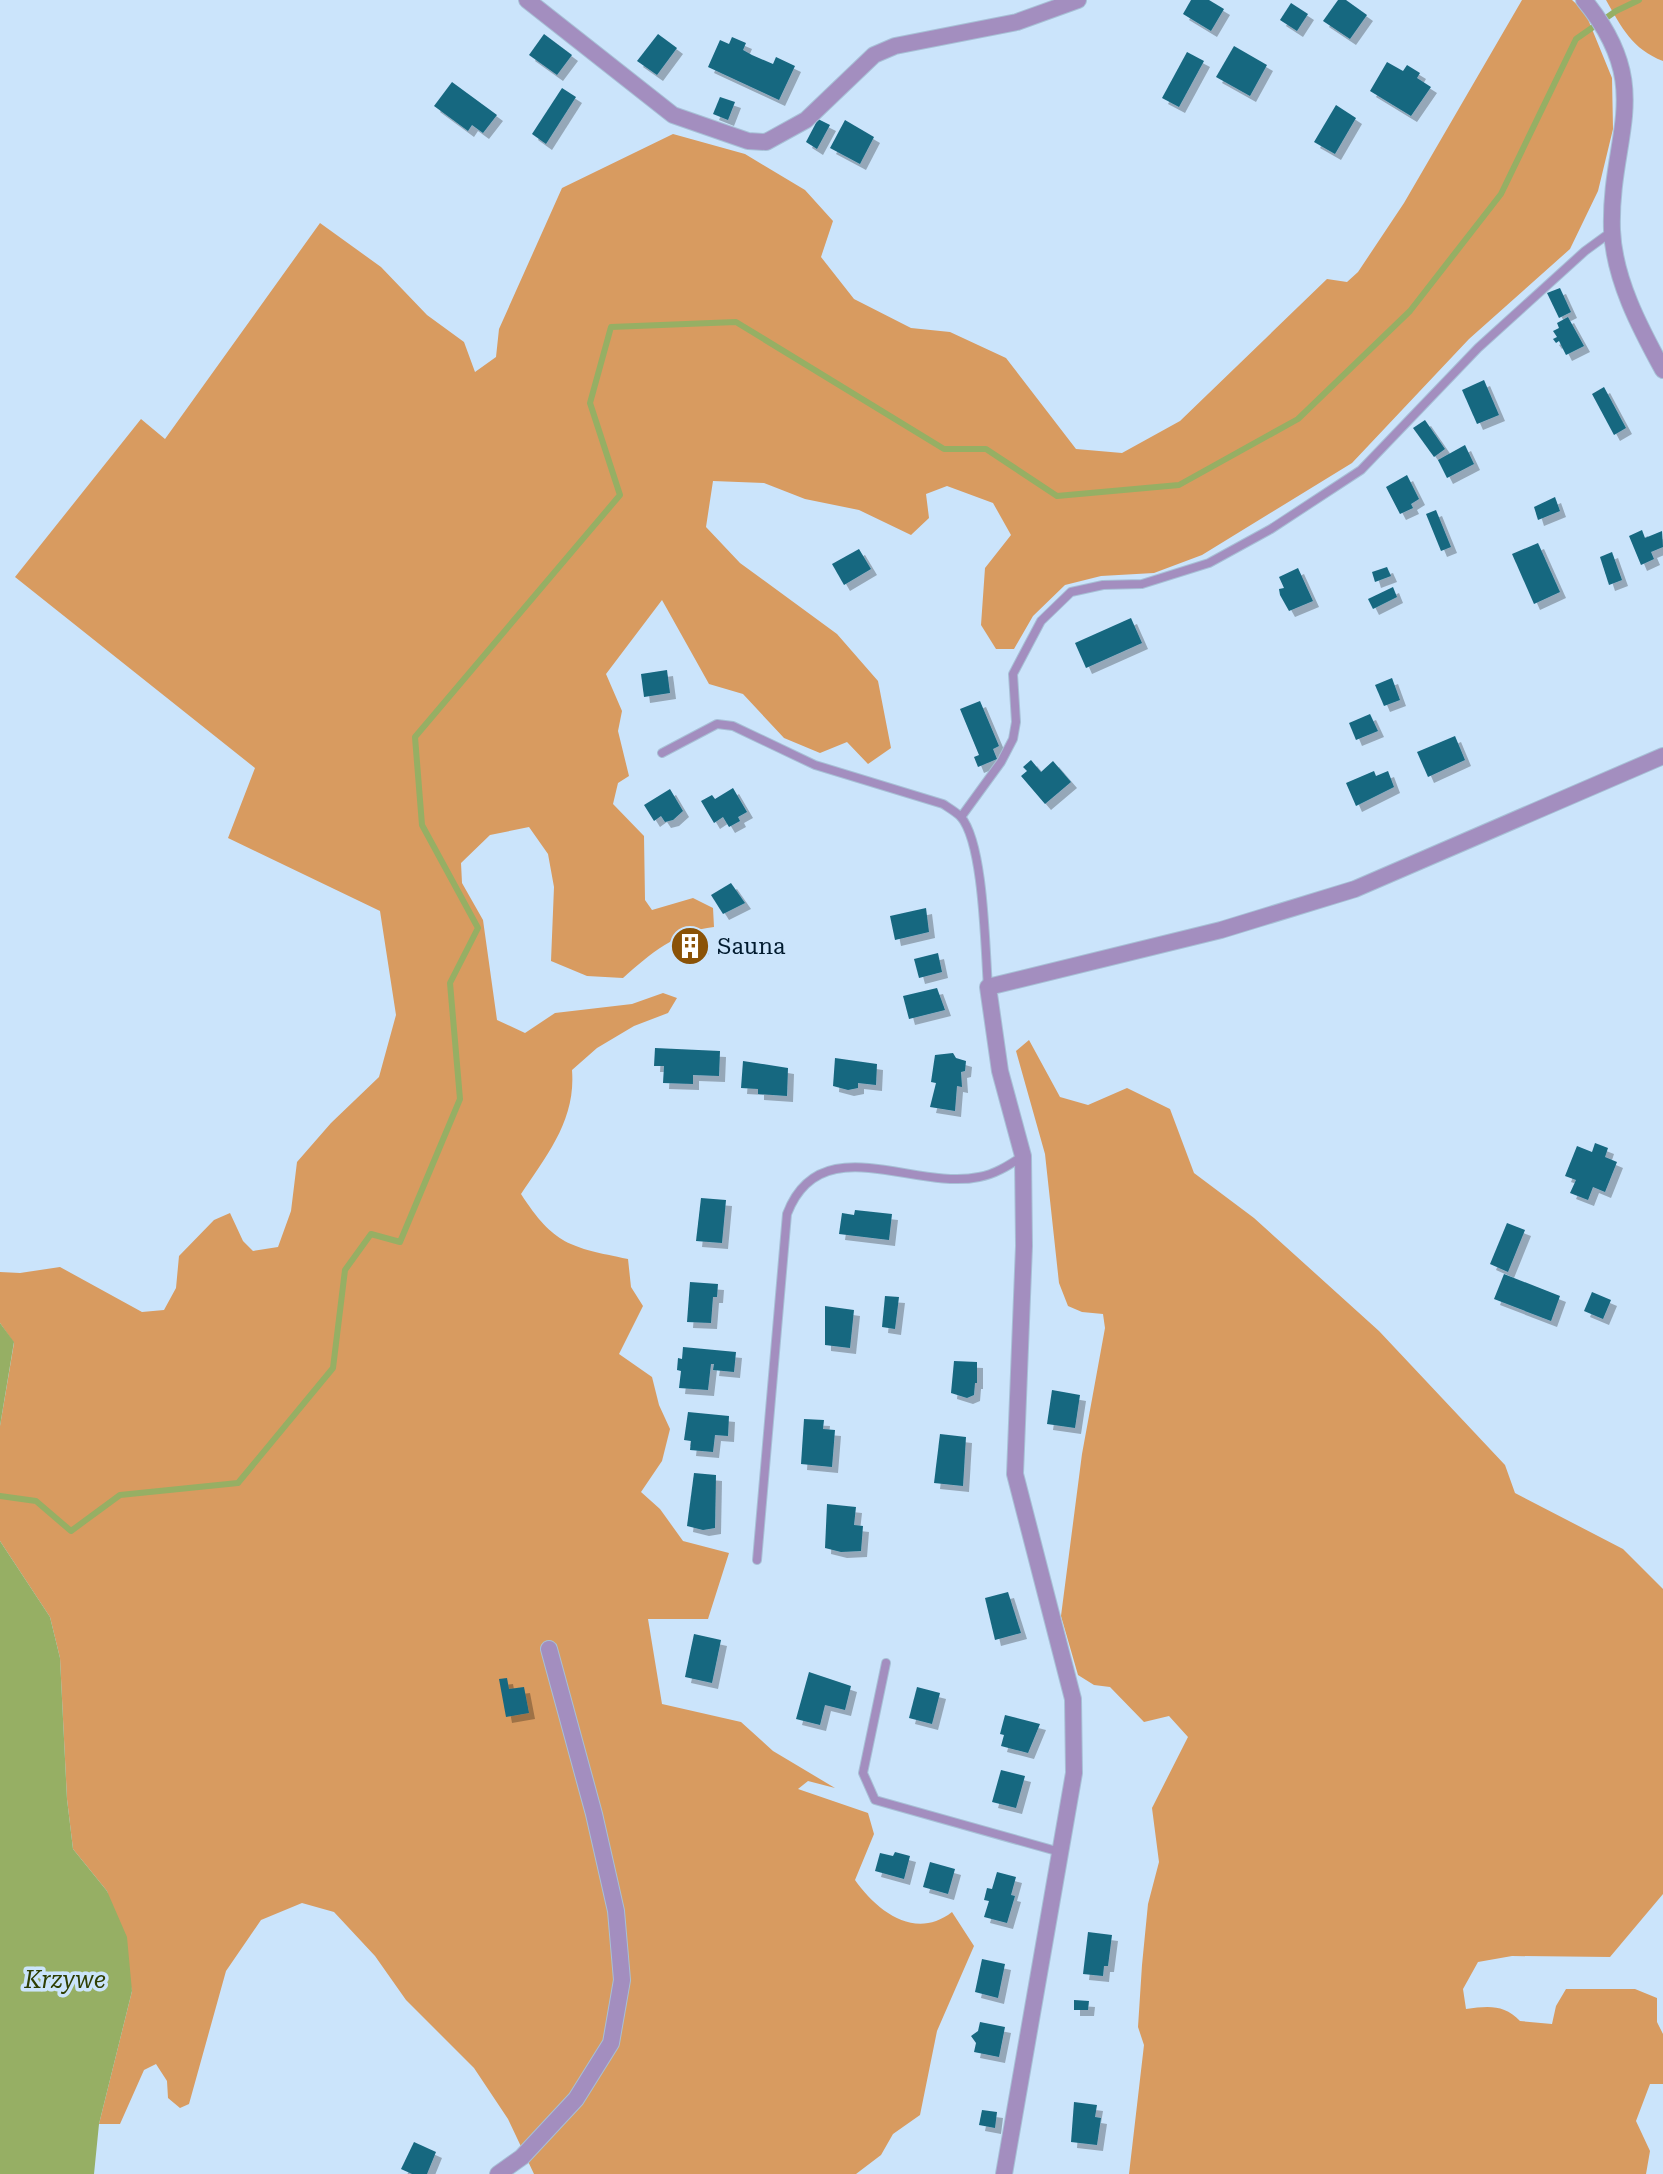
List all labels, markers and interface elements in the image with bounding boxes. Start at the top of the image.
building icon: Sauna [669,925,711,967]
place label: Sauna [717,933,786,960]
water label: Krzywe [23,1966,106,1994]

